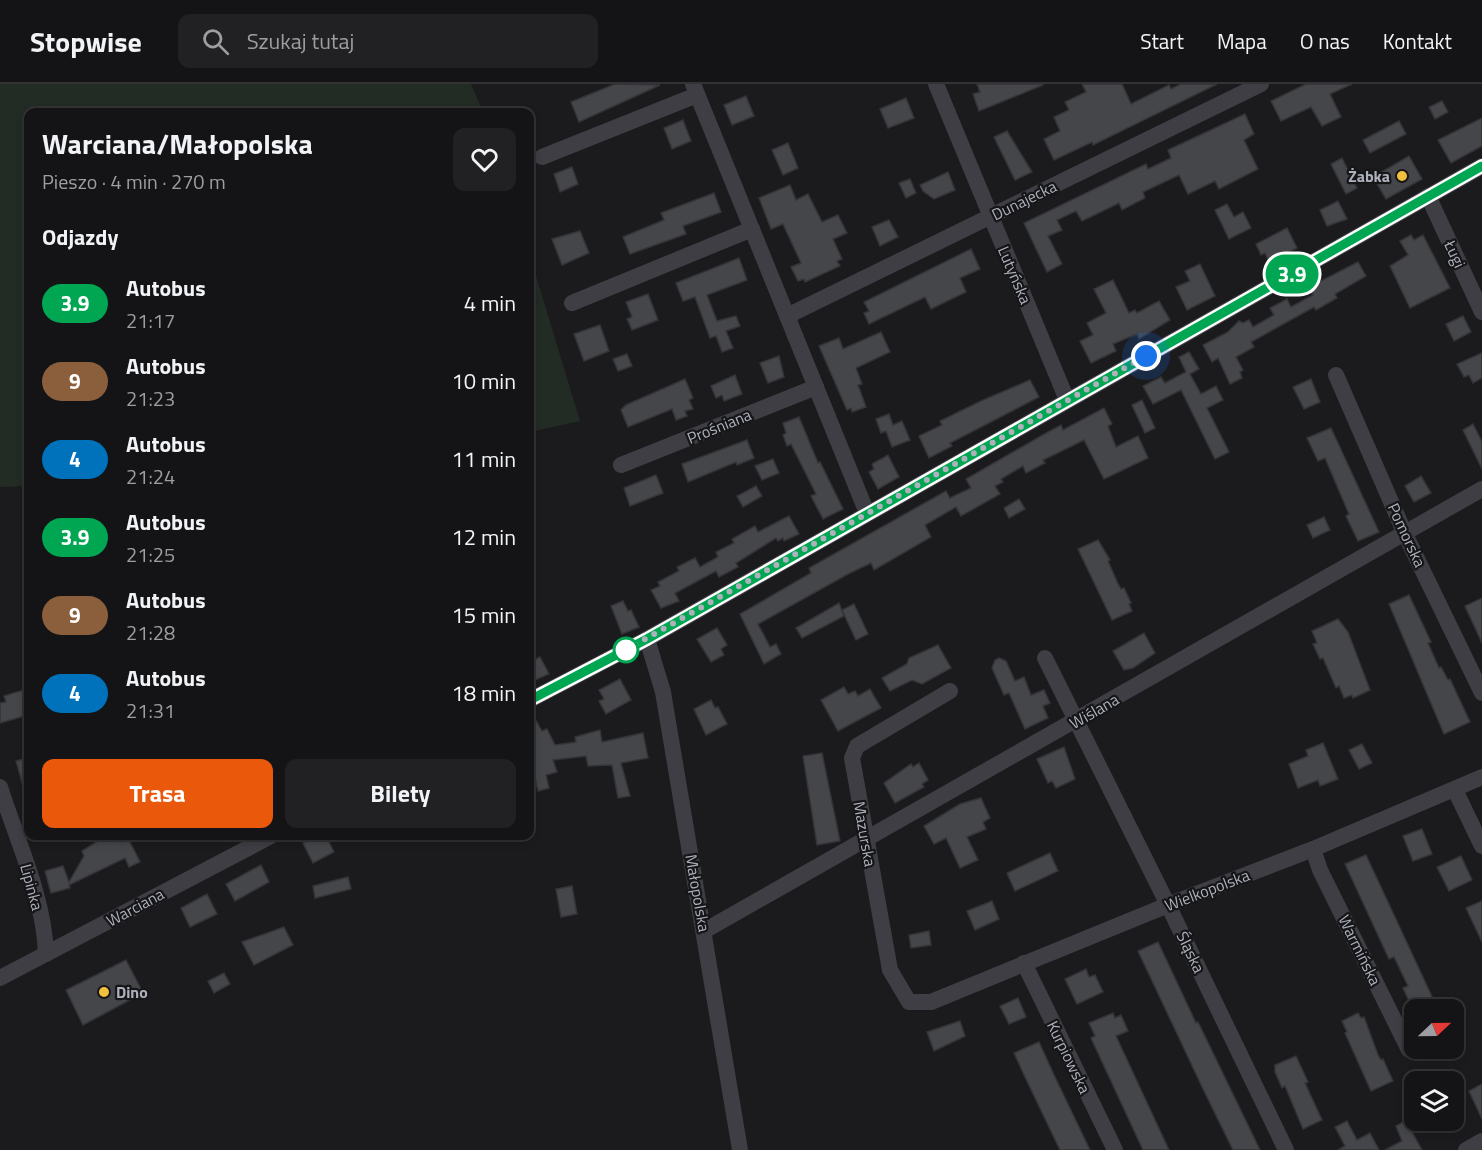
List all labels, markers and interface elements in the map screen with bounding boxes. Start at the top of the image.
search box [178,14,598,68]
text: Stopwise [30,20,142,63]
text: Szukaj tutaj [247,24,354,58]
icon: search [199,25,232,58]
text: Start [1140,25,1184,57]
text: Mapa [1217,25,1267,57]
text: O nas [1300,25,1350,57]
text: Kontakt [1383,25,1452,57]
text: Warciana/Małopolska [42,122,313,165]
button: heart [453,128,516,191]
place label: Żabka [1348,164,1390,188]
text: Pieszo · 4 min · 270 m [42,166,226,197]
marker: Żabka [1395,169,1409,183]
street label: Dunajecka [987,174,1061,226]
text: Odjazdy [42,220,118,254]
street label: Ługi [1438,235,1472,272]
street label: Lutyńska [992,242,1038,308]
line badge: 3.9 [1258,254,1326,294]
text: 3.9 [1278,258,1306,290]
text: Autobus [126,271,206,305]
text: 4 min [464,286,516,320]
text: 3.9 [61,287,89,319]
text: 21:17 [126,305,175,336]
your location [1131,341,1161,371]
text: Autobus [126,349,206,383]
text: 10 min [451,364,516,398]
text: 9 [69,365,81,397]
text: 21:23 [126,383,175,414]
street label: Prośniana [683,402,755,450]
text: Autobus [126,427,206,461]
text: 11 min [451,442,516,476]
text: 4 [69,443,81,475]
text: 21:24 [126,461,175,492]
street label: Pomorska [1382,499,1432,571]
text: Autobus [126,505,206,539]
text: 12 min [451,520,516,554]
text: 3.9 [61,521,89,553]
text: 21:25 [126,539,175,570]
text: Autobus [126,583,206,617]
text: 15 min [451,598,516,632]
text: 9 [69,599,81,631]
text: 21:28 [126,617,175,648]
unlabelled marker [613,637,639,663]
text: Autobus [126,661,206,695]
text: 18 min [451,676,516,710]
text: 4 [69,677,81,709]
street label: Wiślana [1065,687,1123,735]
text: 21:31 [126,695,175,726]
button: Trasa [42,759,273,828]
button: Bilety [285,759,516,828]
street label: Mazurska [847,799,883,869]
street label: Małopolska [679,852,717,934]
street label: Lipinka [14,861,50,913]
street label: Wielkopolska [1161,863,1253,917]
street label: Warciana [102,882,168,932]
street label: Warmińska [1333,911,1387,989]
street label: Śląska [1171,927,1211,977]
place label: Dino [116,980,148,1004]
marker: Dino [97,985,111,999]
north arrow [1404,999,1464,1059]
map controls [1404,999,1464,1131]
street label: Kurpiowska [1041,1016,1097,1098]
button: layers [1404,1071,1464,1131]

